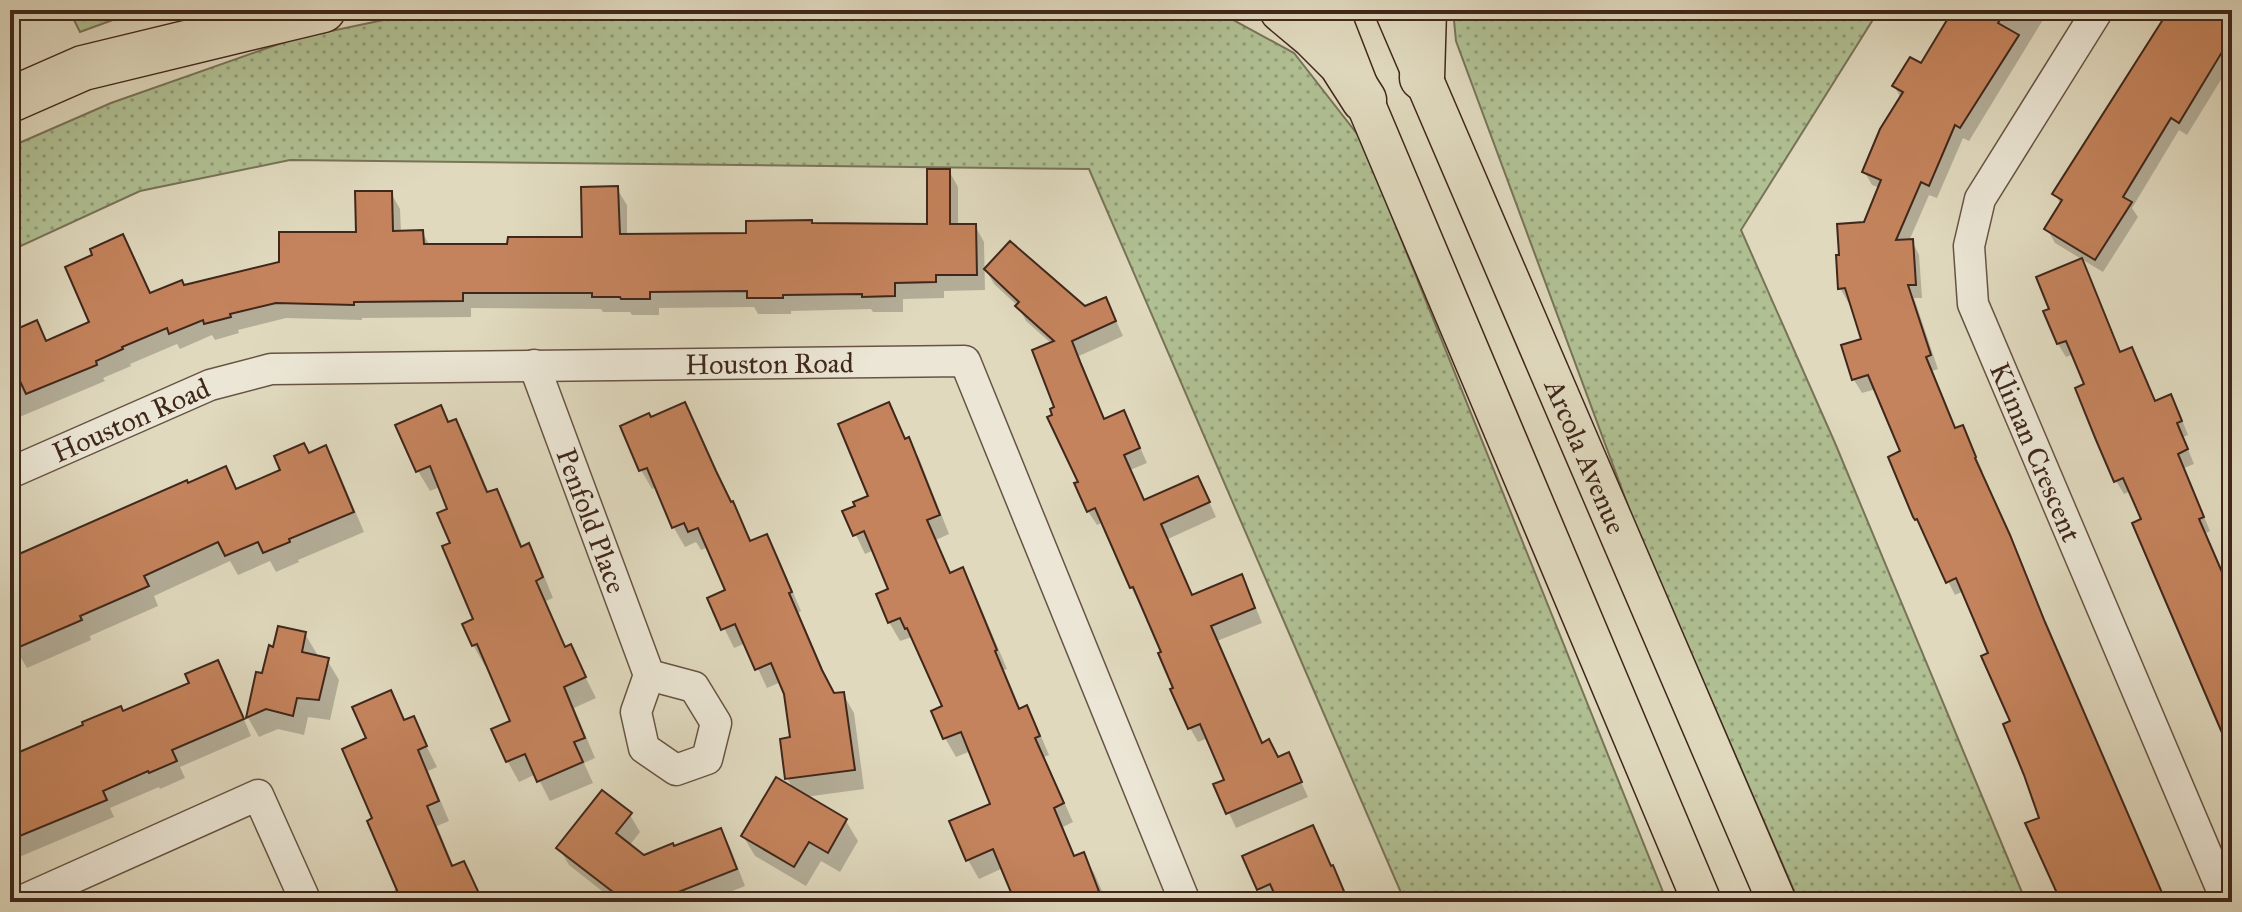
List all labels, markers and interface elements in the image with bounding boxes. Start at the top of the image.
street label: Houston Road [685,345,854,382]
street label: Kliman Crescent [1982,357,2089,547]
street label: Houston Road [47,370,215,470]
street label: Arcola Avenue [1536,373,1634,539]
street label: Penfold Place [548,443,634,598]

